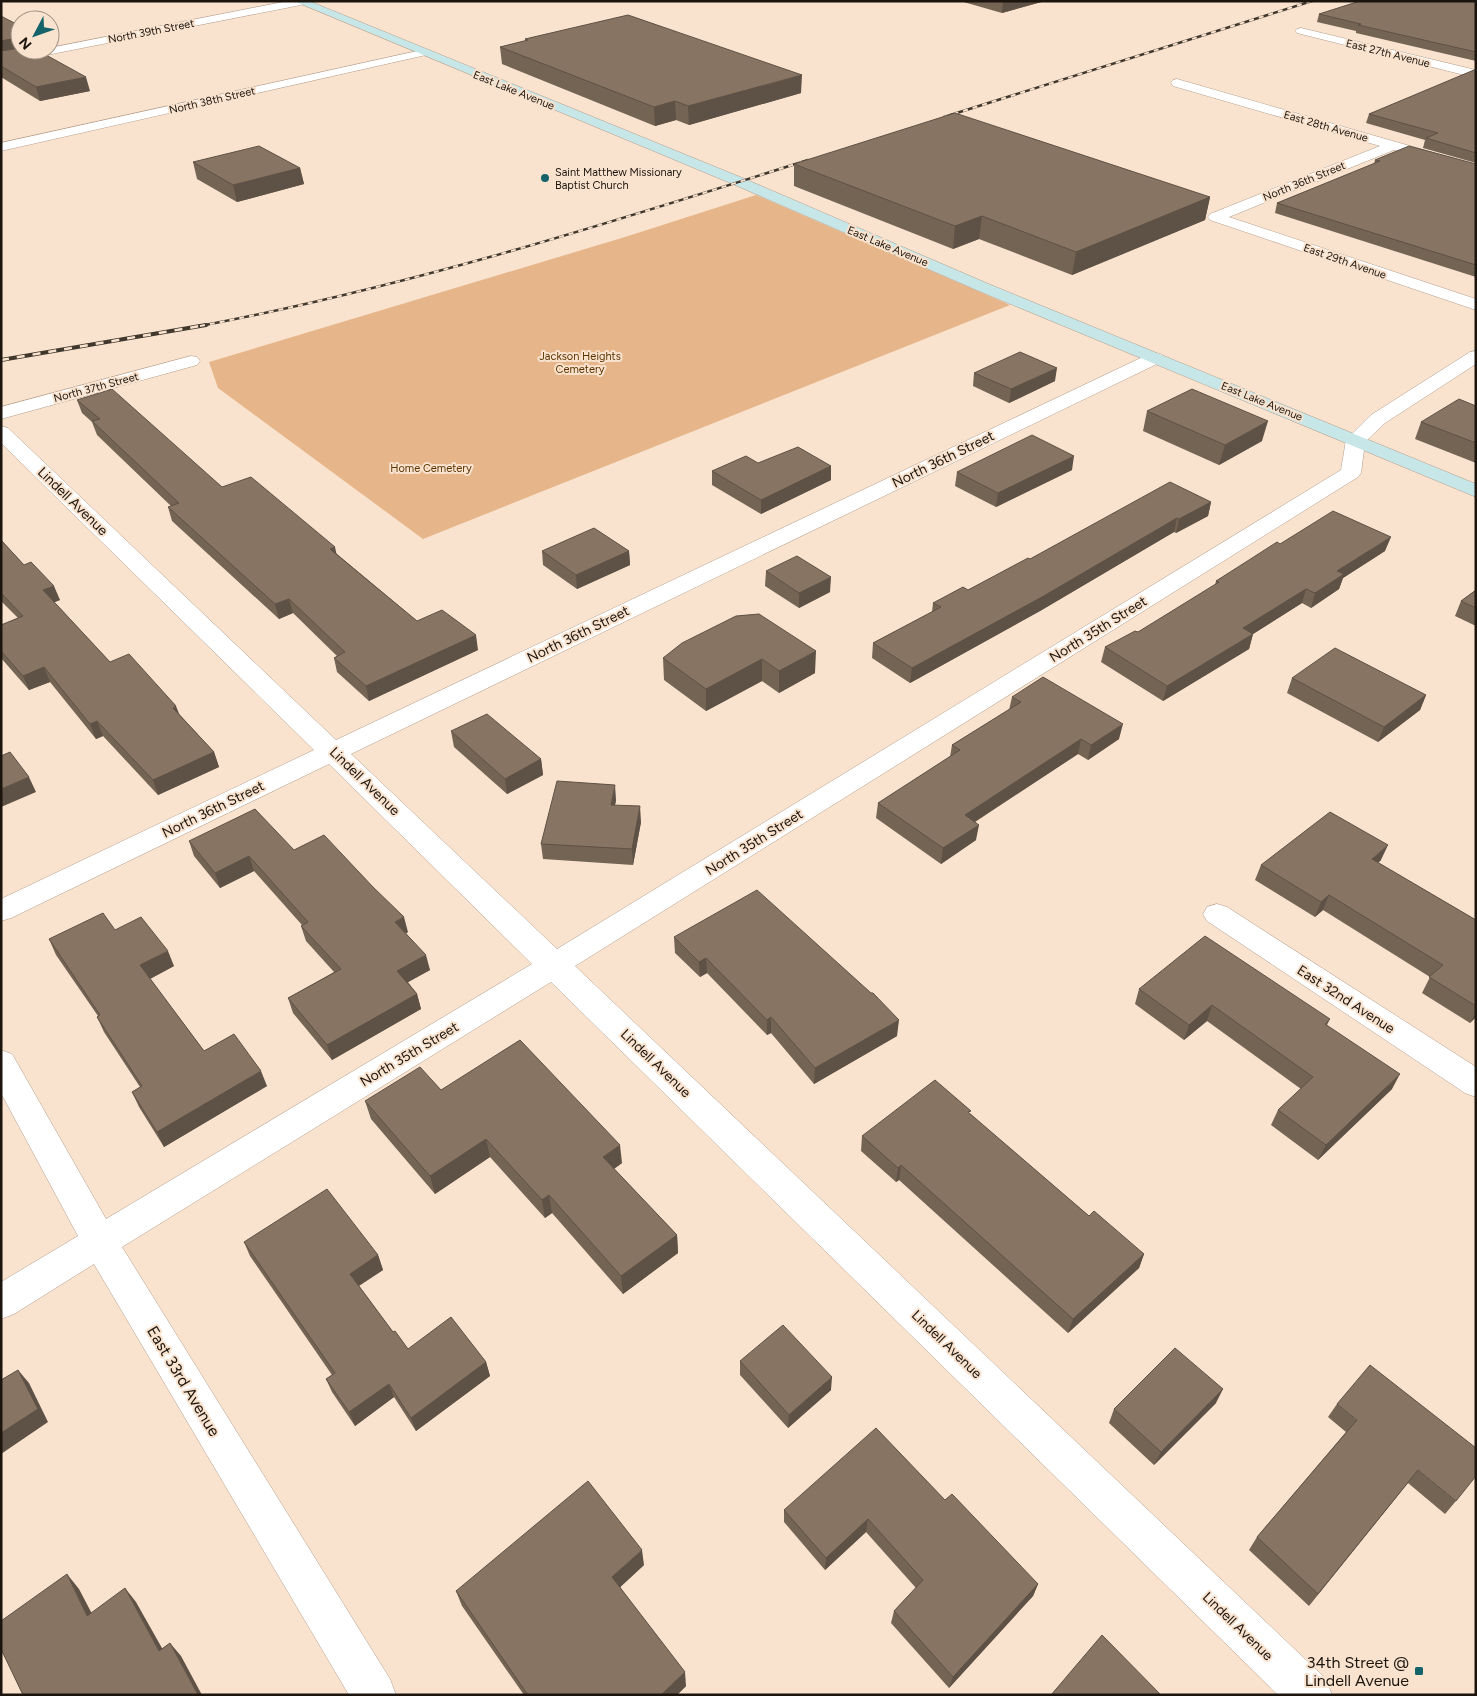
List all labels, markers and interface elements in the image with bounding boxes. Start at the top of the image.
north arrow [10,10,60,60]
street label: North 39th Street [107,17,195,46]
text: N [16,34,36,53]
street label: East 27th Avenue [1344,37,1431,70]
street label: East Lake Avenue [471,68,556,113]
street label: North 38th Street [168,84,257,117]
street label: East 28th Avenue [1282,108,1370,145]
street label: North 36th Street [1261,159,1347,204]
place label: Saint Matthew Missionary Baptist Church [555,166,682,192]
marker: Saint Matthew Missionary Baptist Church [539,172,551,184]
street label: East Lake Avenue [845,224,930,269]
street label: East 29th Avenue [1302,241,1388,282]
park label: Jackson Heights Cemetery [539,350,621,376]
street label: North 37th Street [52,370,140,405]
street label: East Lake Avenue [1219,379,1304,424]
street label: North 36th Street [889,427,997,492]
park label: Home Cemetery [390,462,472,475]
street label: Lindell Avenue [34,464,112,539]
street label: North 35th Street [1046,593,1150,666]
street label: North 36th Street [524,602,632,667]
street label: Lindell Avenue [326,744,404,819]
street label: North 36th Street [159,777,267,842]
street label: North 35th Street [702,806,806,879]
street label: East 32nd Avenue [1294,962,1398,1038]
street label: North 35th Street [357,1018,462,1090]
street label: Lindell Avenue [617,1026,695,1101]
street label: Lindell Avenue [908,1307,986,1382]
street label: East 33rd Avenue [143,1323,224,1440]
street label: Lindell Avenue [1199,1589,1277,1664]
place label: 34th Street @ Lindell Avenue [1305,1653,1409,1690]
marker: 34th Street @ Lindell Avenue [1413,1665,1425,1677]

